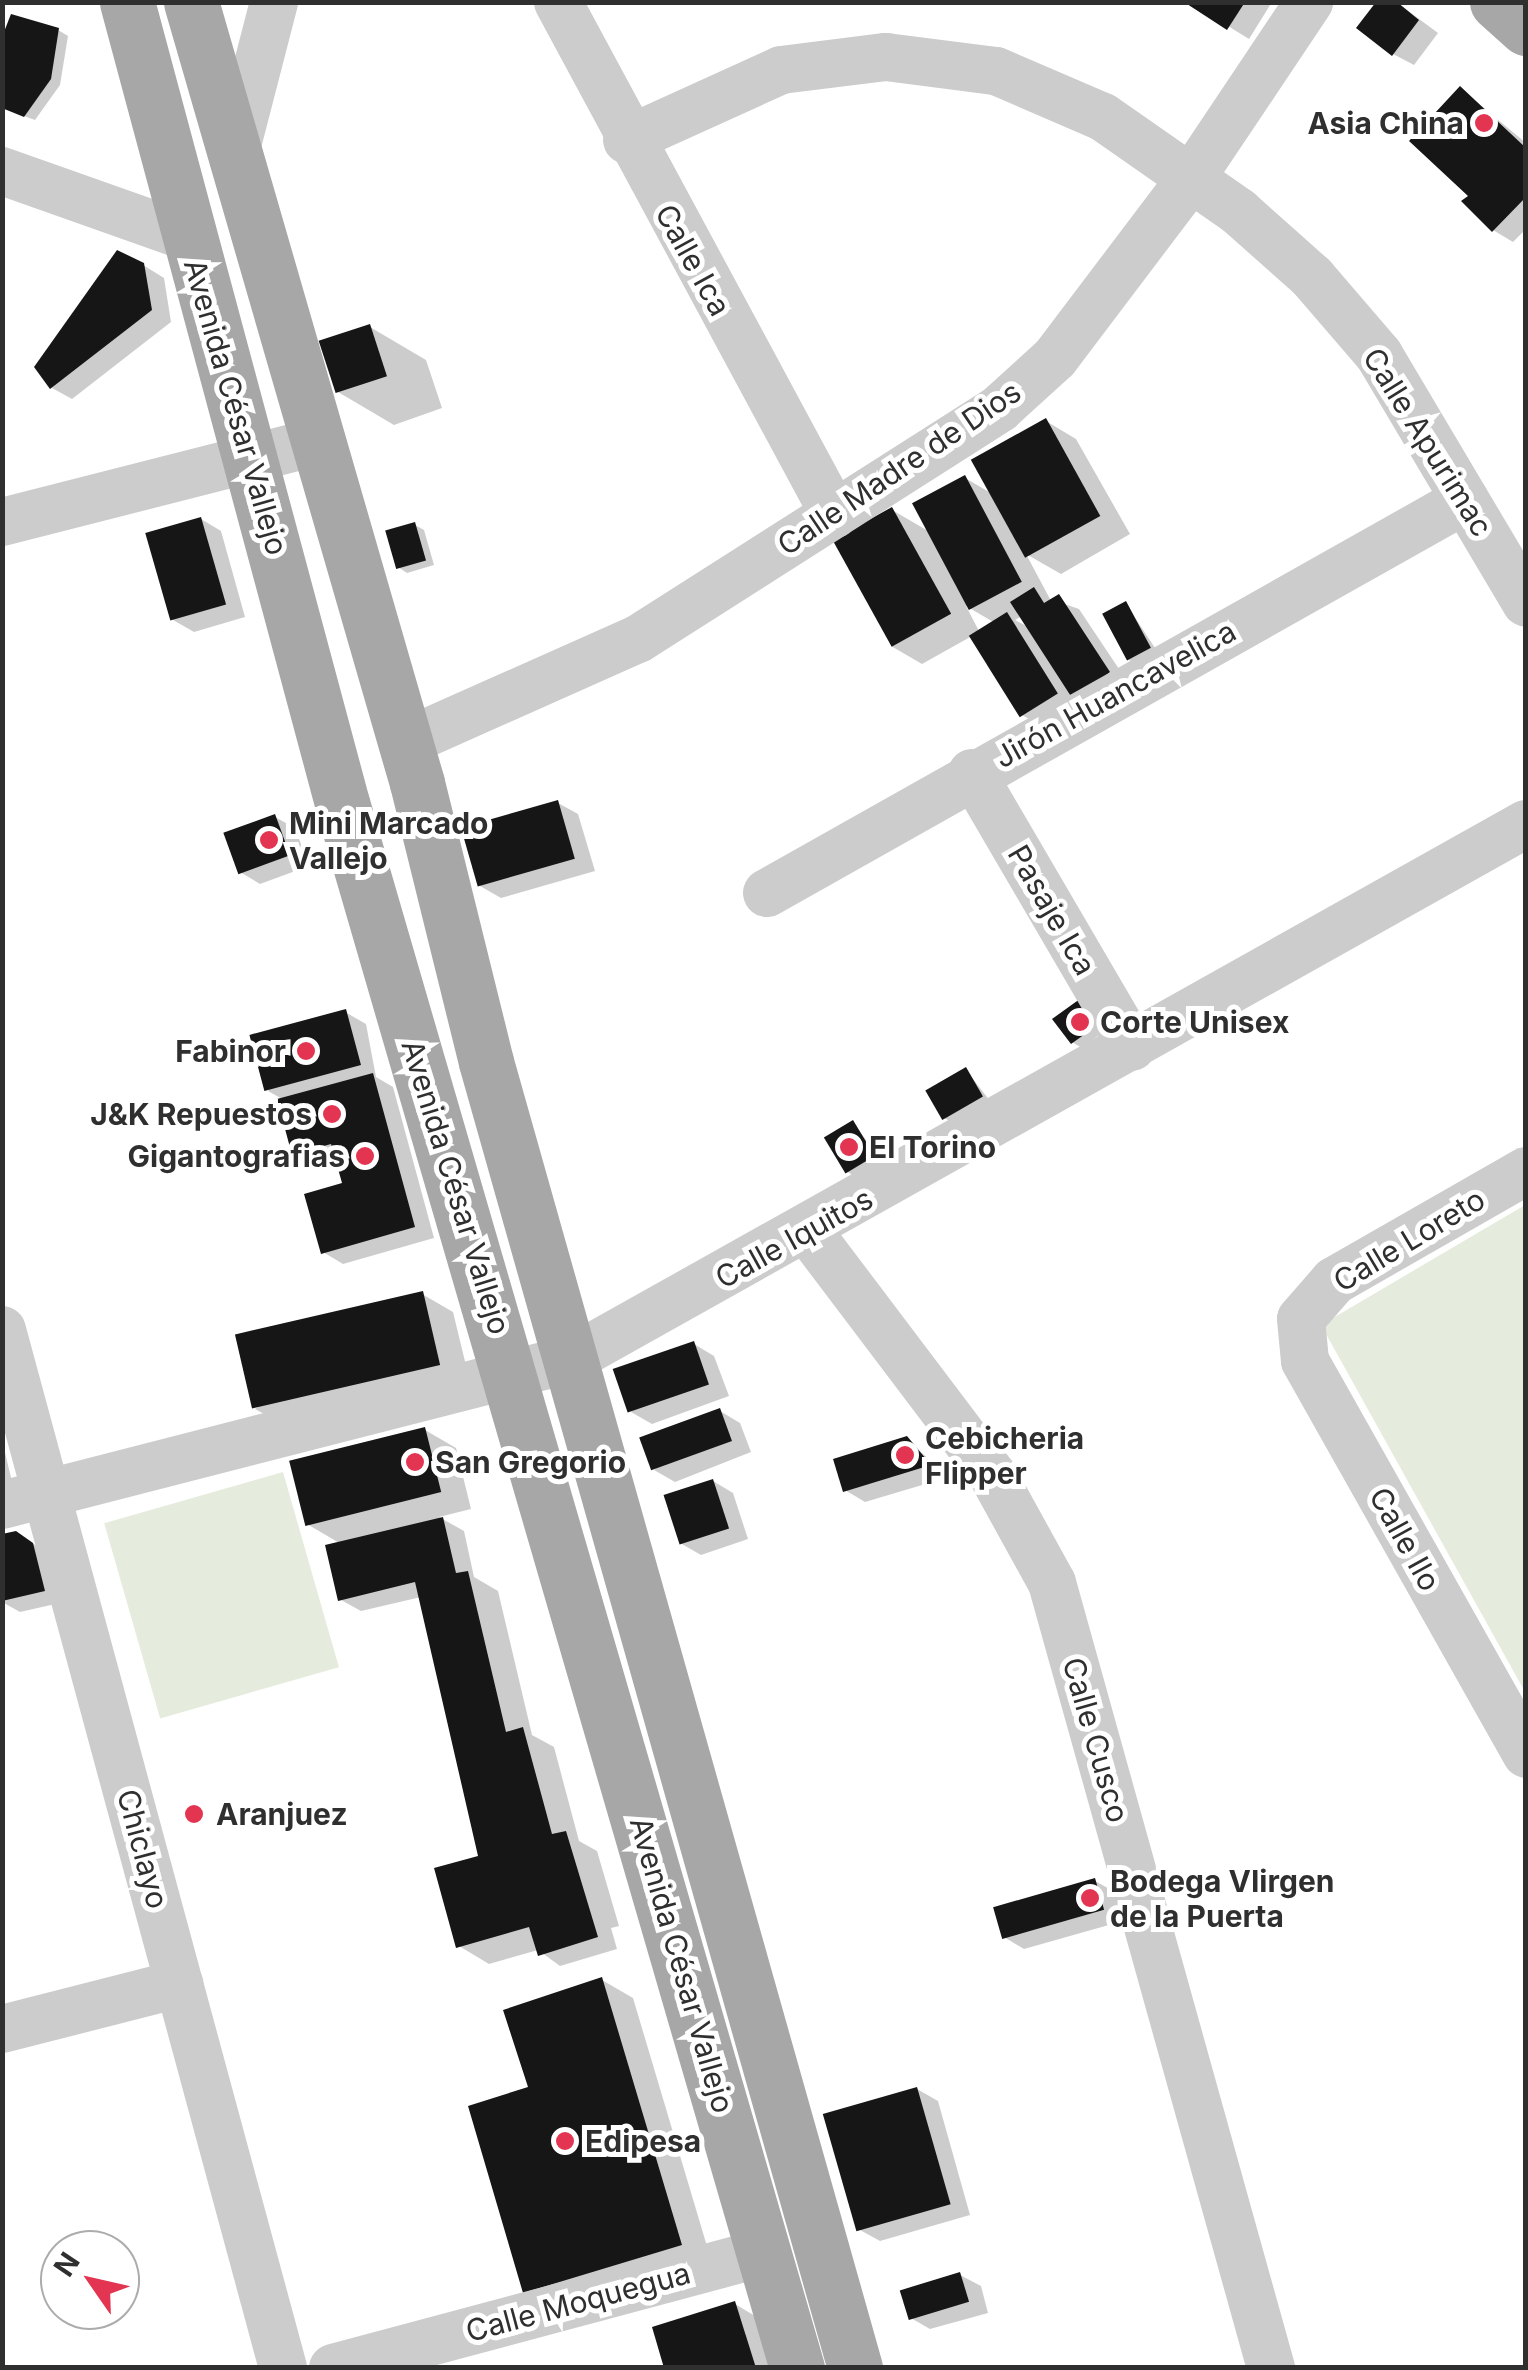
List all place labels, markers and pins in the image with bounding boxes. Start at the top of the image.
place label: Asia China [1307,105,1464,141]
marker: Asia China [1473,112,1495,134]
place label: Mini Marcado Vallejo [289,805,489,876]
marker: Mini Marcado Vallejo [258,829,280,851]
place label: Corte Unisex [1100,1004,1289,1040]
marker: Corte Unisex [1069,1011,1091,1033]
place label: Fabinor [175,1033,286,1069]
marker: Fabinor [295,1040,317,1062]
place label: J&K Repuestos [90,1096,312,1132]
marker: J&K Repuestos [321,1103,343,1125]
place label: El Torino [869,1129,996,1165]
marker: El Torino [838,1136,860,1158]
place label: Gigantografias [128,1138,345,1174]
marker: Gigantografias [354,1145,376,1167]
place label: Cebicheria Flipper [925,1420,1084,1490]
place label: San Gregorio [435,1444,626,1480]
marker: Cebicheria Flipper [894,1444,916,1466]
marker: San Gregorio [404,1451,426,1473]
place label: Aranjuez [216,1796,348,1832]
marker: Aranjuez [181,1801,207,1827]
place label: Bodega VIirgen de la Puerta [1110,1863,1334,1934]
marker: Bodega VIirgen de la Puerta [1079,1887,1101,1909]
place label: Edipesa [585,2123,701,2159]
marker: Edipesa [554,2130,576,2152]

